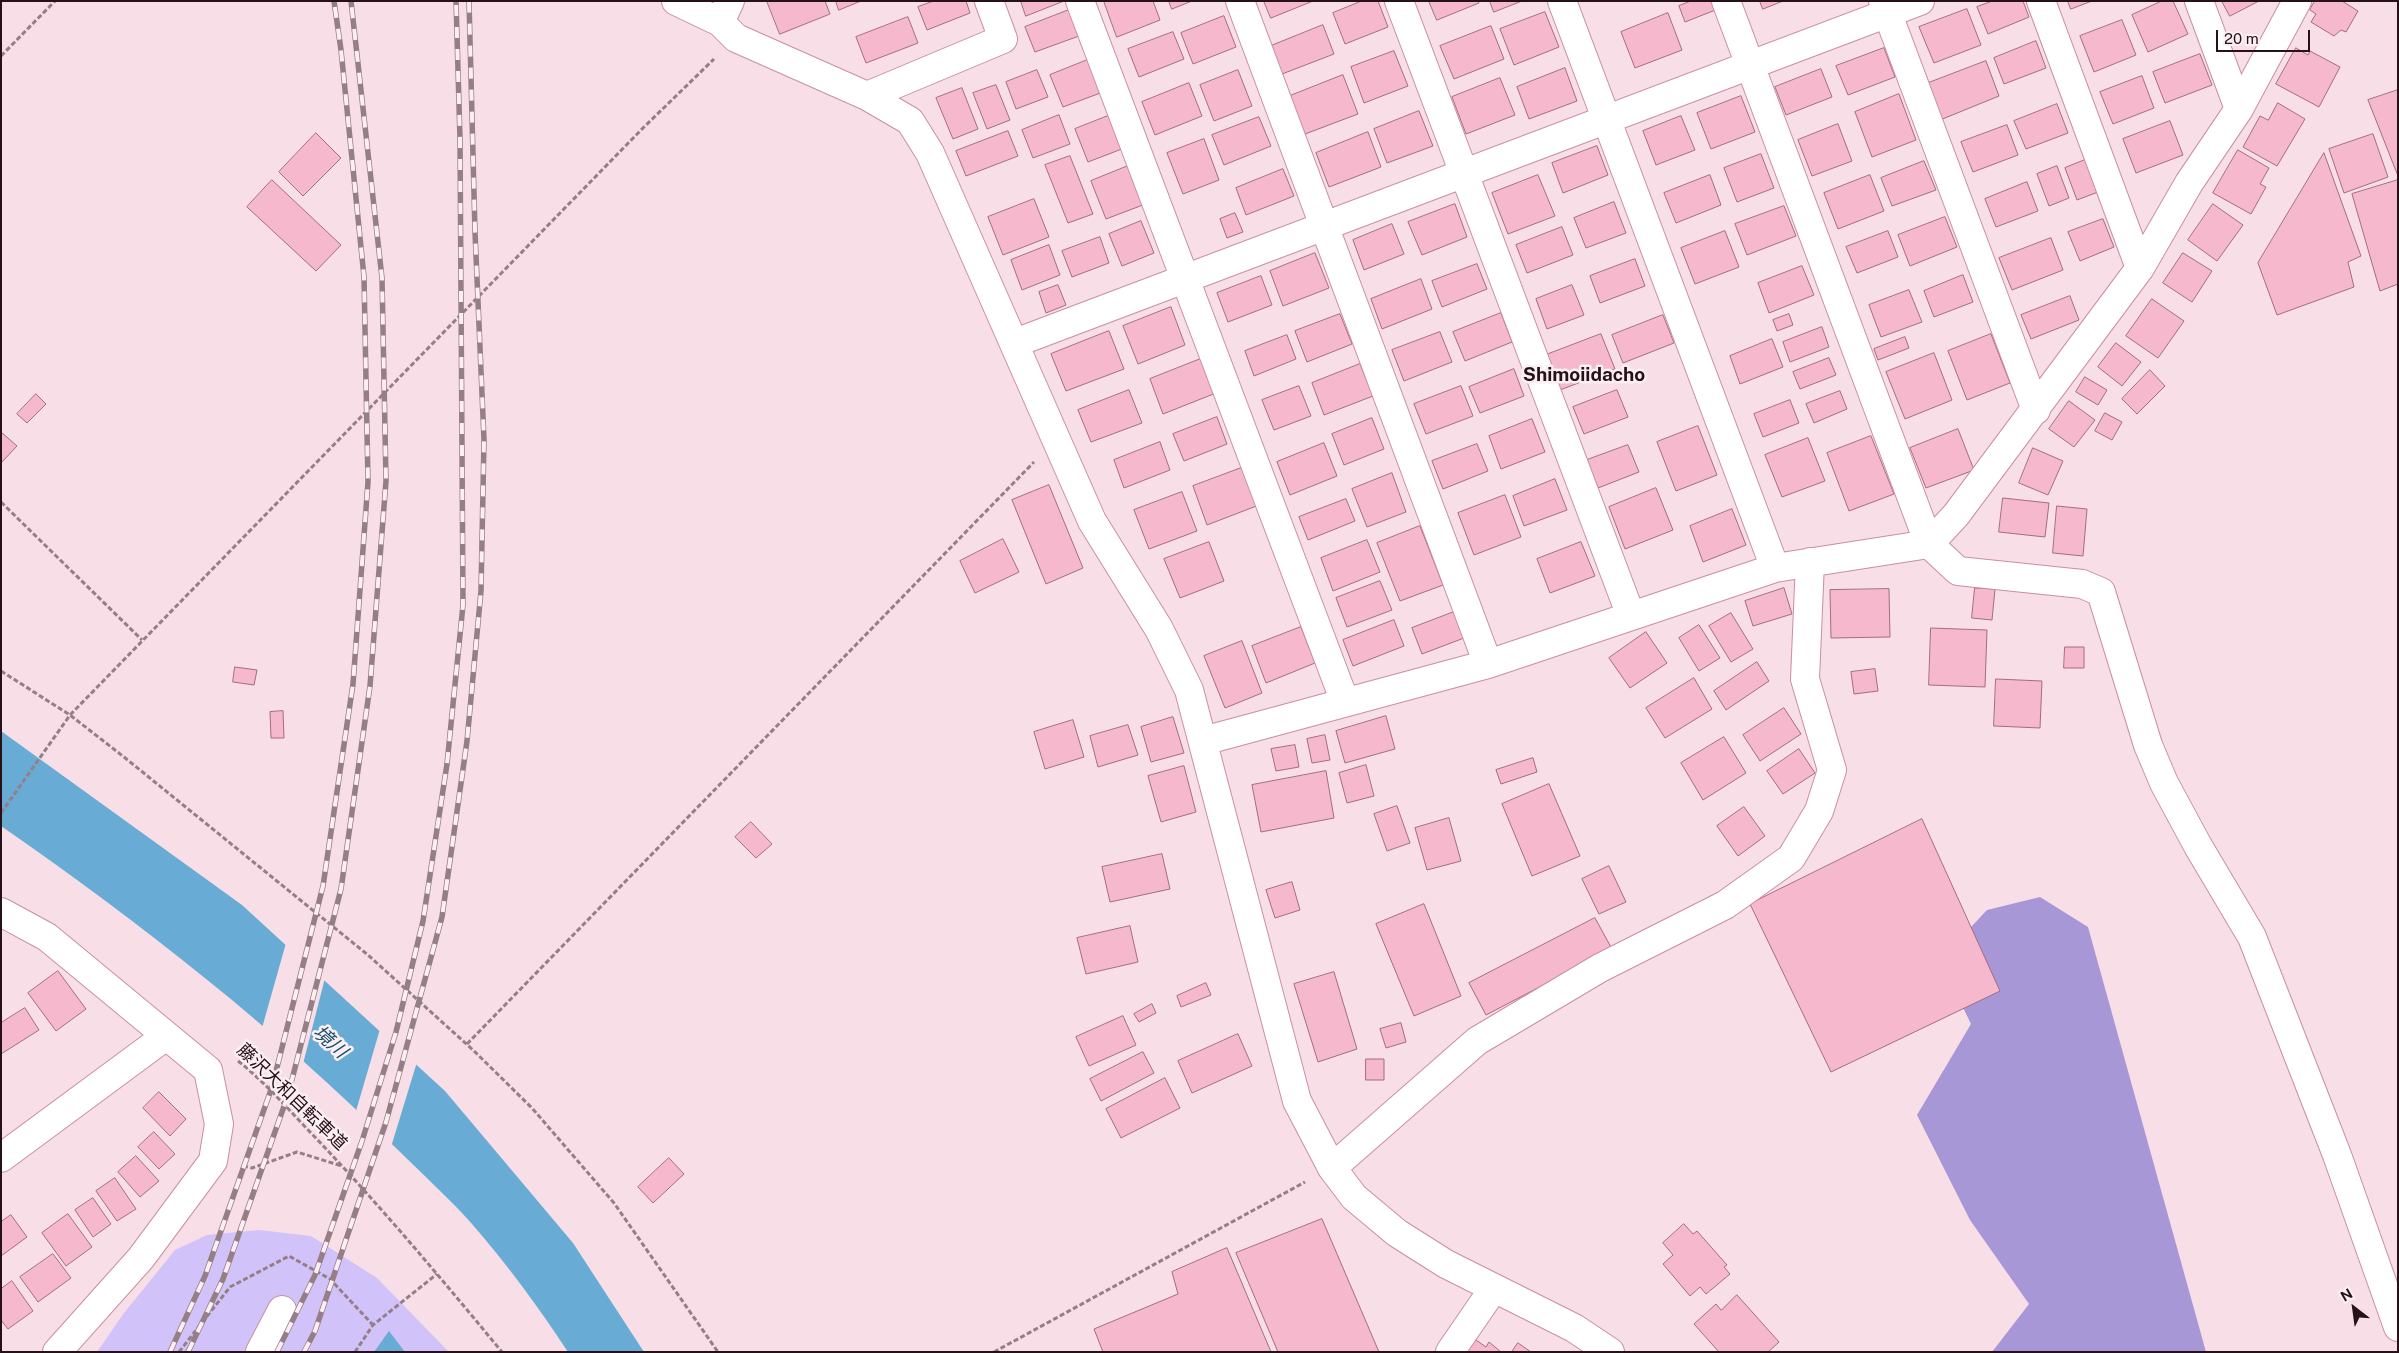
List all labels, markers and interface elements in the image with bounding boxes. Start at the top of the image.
scale bar [2219,20,2313,52]
text: 20 m [2224,30,2259,47]
district label: Shimoiidacho [1523,364,1645,386]
water label: 境川 [308,1021,352,1063]
street label: 藤沢大和自転車道 [233,1039,351,1155]
north arrow [2329,1283,2379,1333]
text: N [2338,1285,2355,1305]

